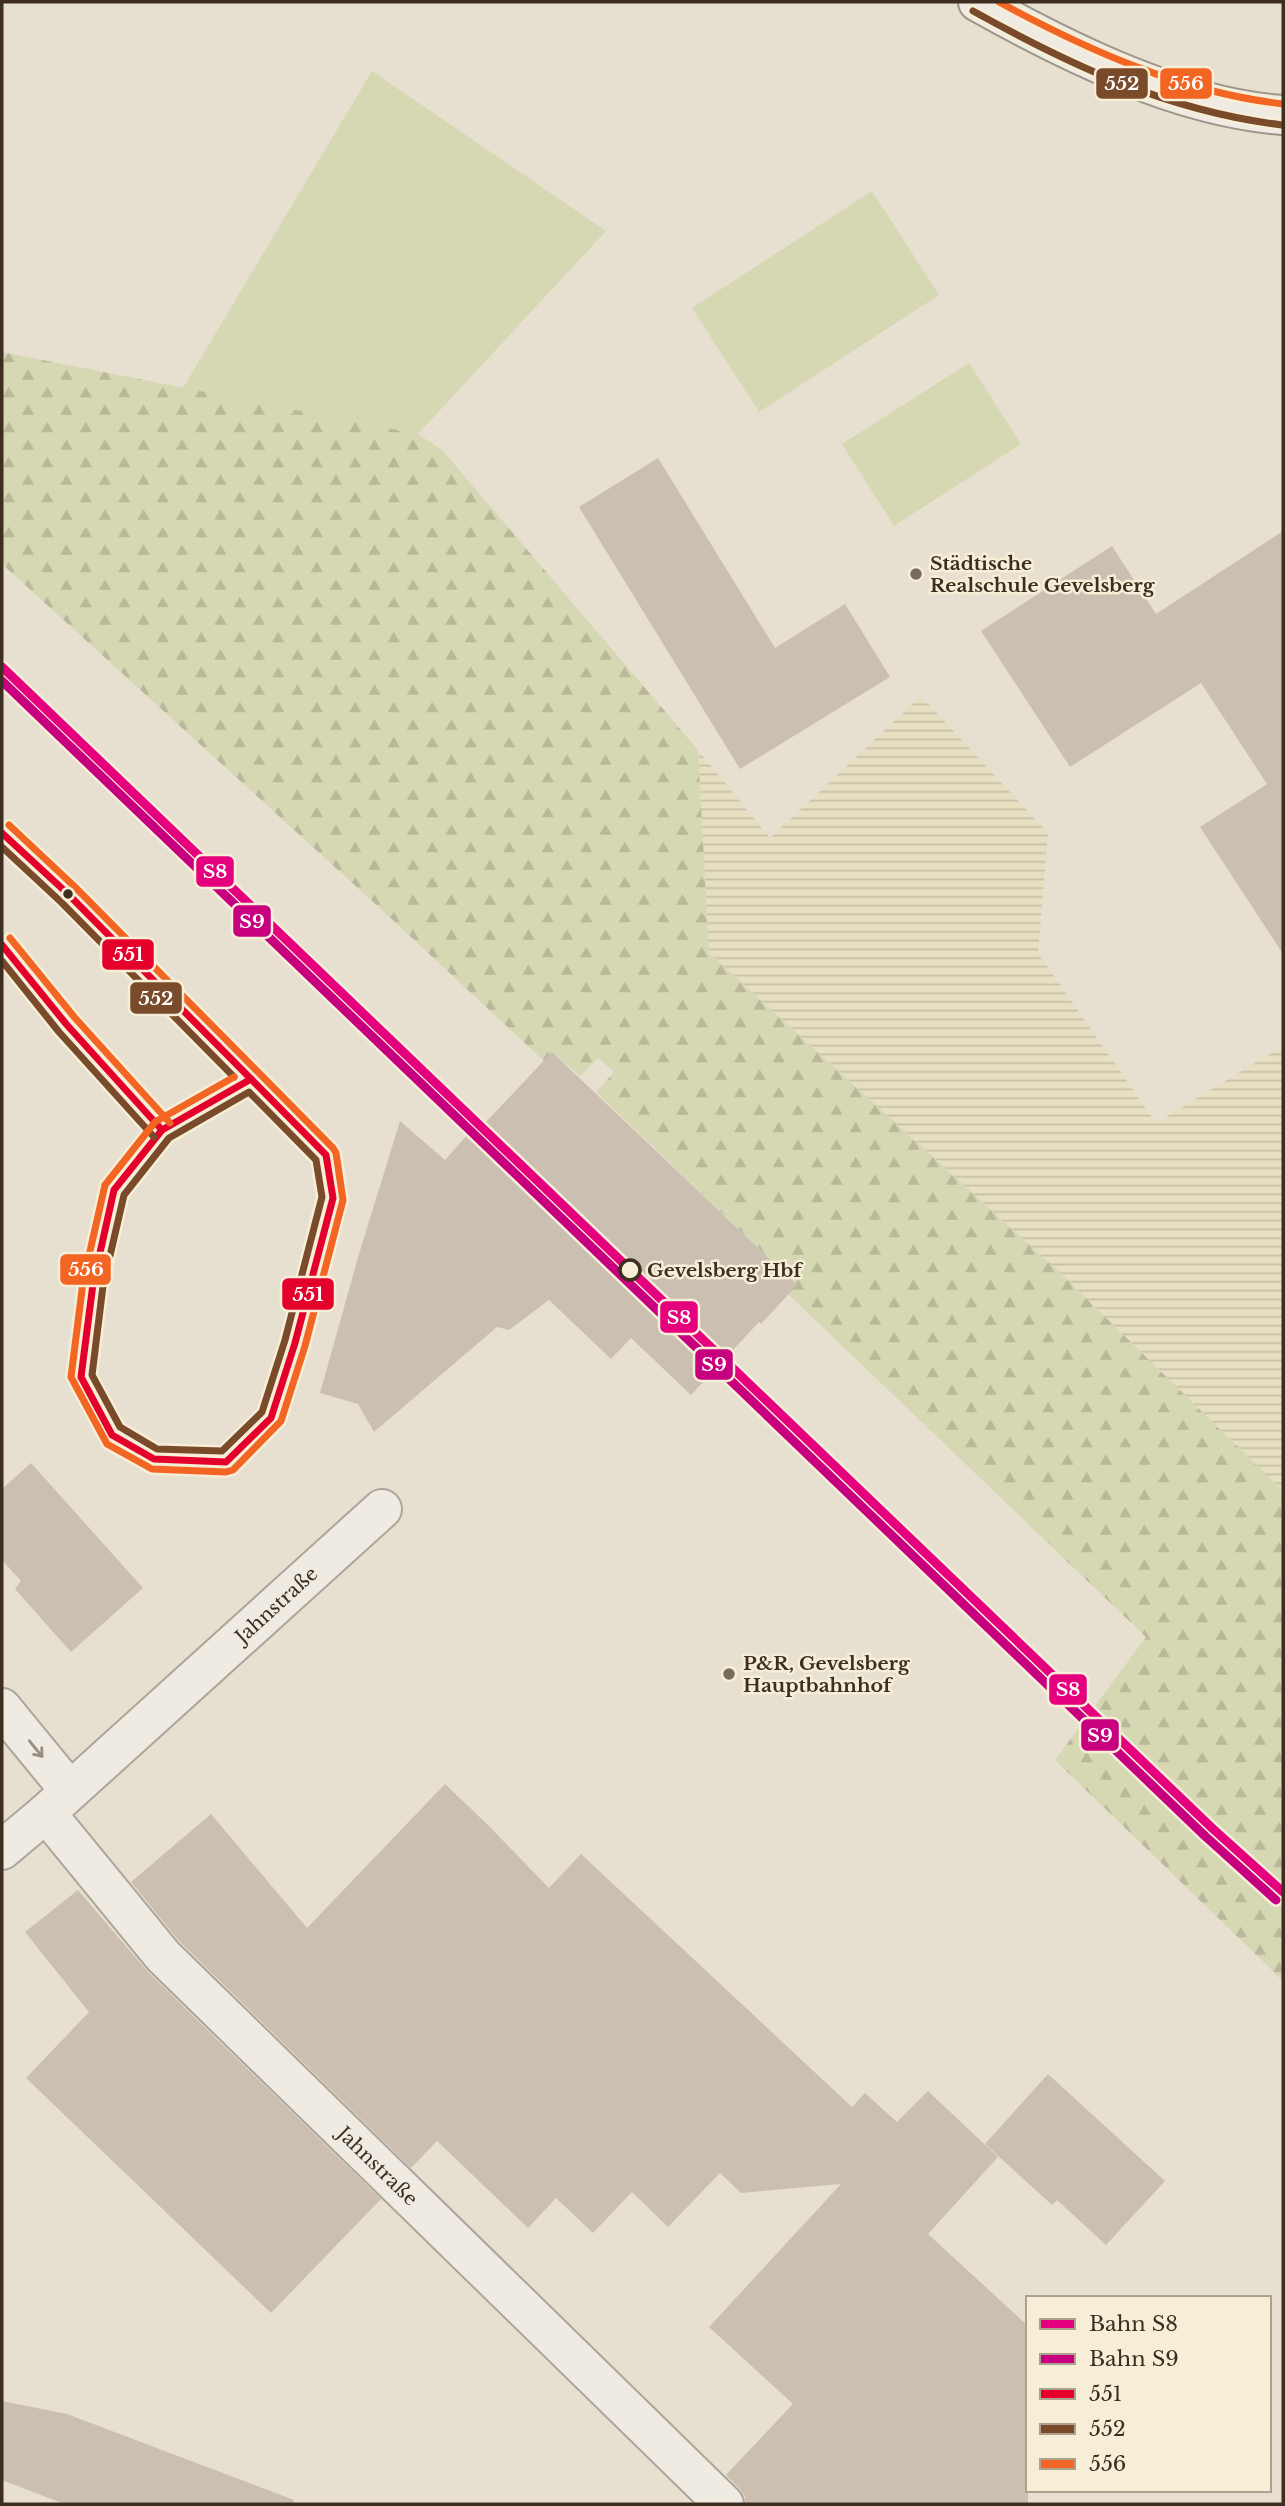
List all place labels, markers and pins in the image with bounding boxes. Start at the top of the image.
place label: Städtische Realschule Gevelsberg [930,552,1156,597]
marker: Städtische Realschule Gevelsberg [908,566,924,582]
unlabelled marker [61,887,75,901]
marker: Gevelsberg Hbf [619,1259,641,1281]
place label: Gevelsberg Hbf [647,1259,804,1282]
place label: P&R, Gevelsberg Hauptbahnhof [743,1652,911,1697]
marker: P&R, Gevelsberg Hauptbahnhof [721,1666,737,1682]

